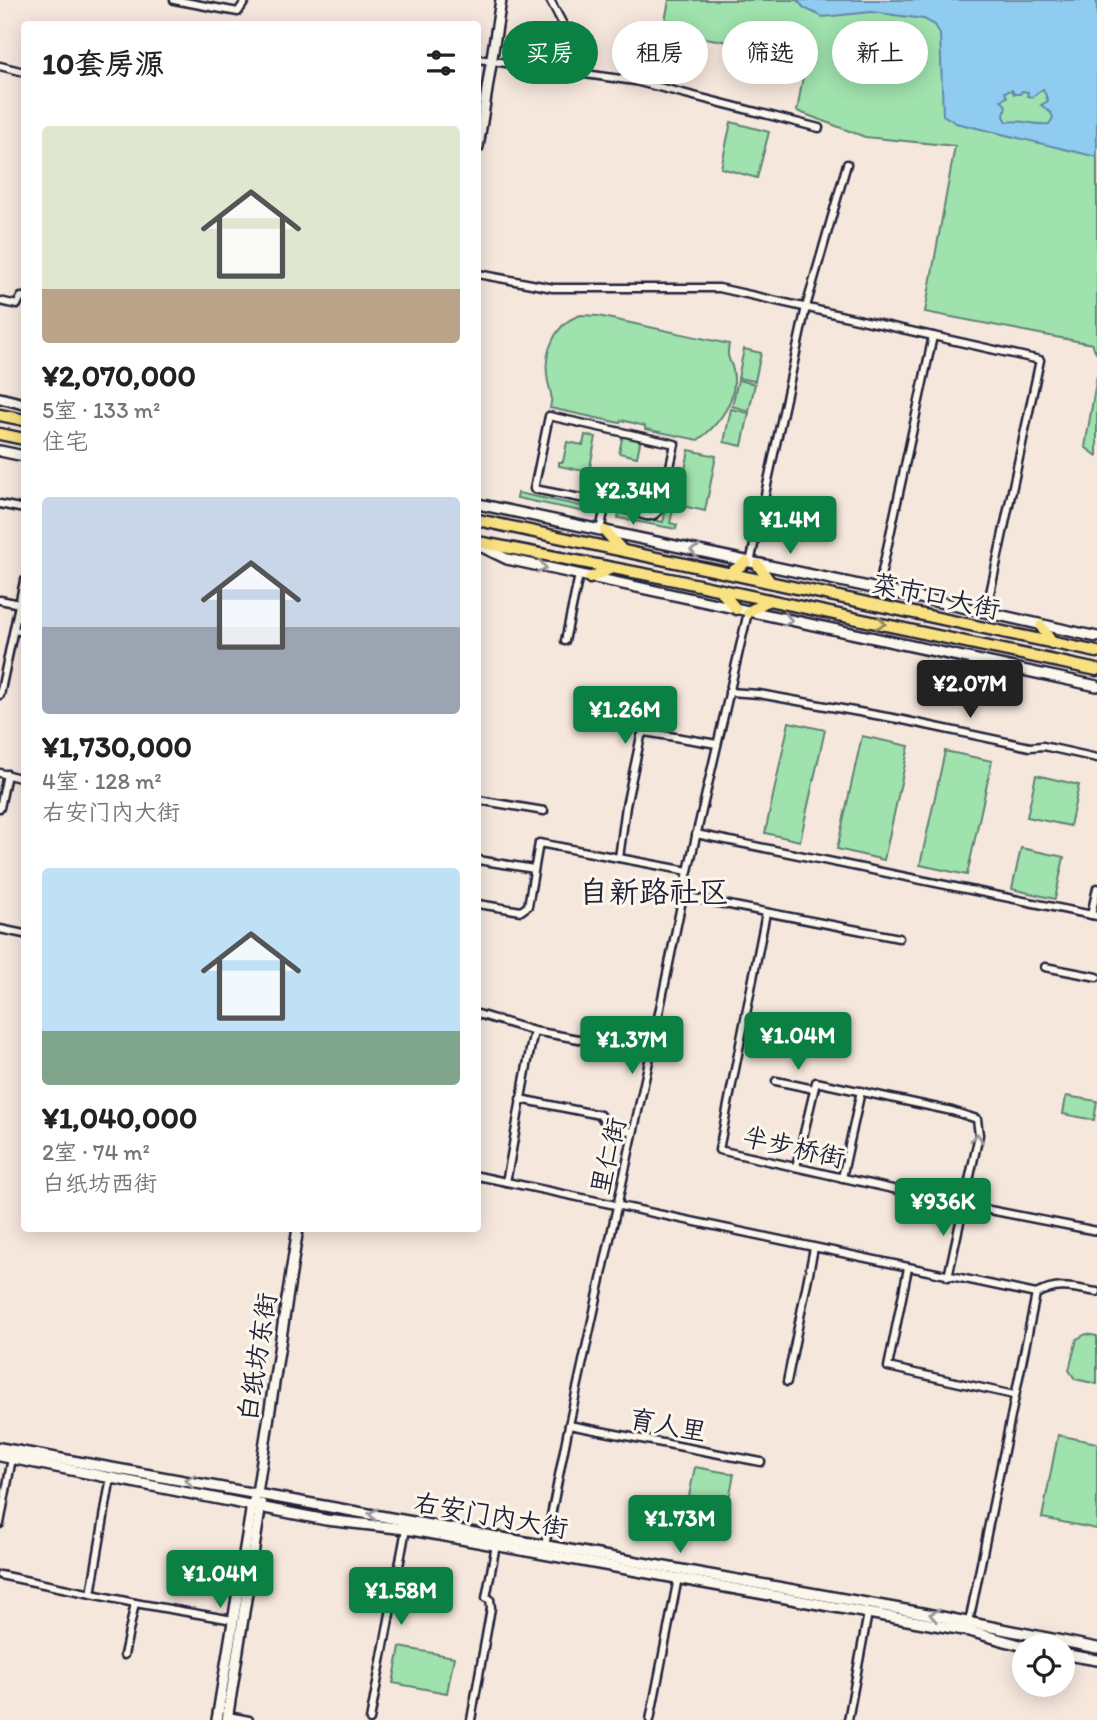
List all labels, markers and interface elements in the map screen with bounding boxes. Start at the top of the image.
chip: 买房 [502,21,598,84]
chip: 租房 [612,21,708,84]
chip: 筛选 [722,21,818,84]
chip: 新上 [832,21,928,84]
icon: filters [422,44,460,82]
text: 10套房源 [42,45,164,82]
icon: home [188,171,314,297]
text: ¥2,070,000 [42,357,196,394]
text: 5室 · 133 m² [42,396,160,424]
text: 住宅 [42,427,88,455]
pin: ¥2.34M [576,468,690,527]
text: ¥2.34M [595,476,671,504]
pin: ¥1.4M [741,496,839,556]
text: ¥1.4M [759,505,821,533]
icon: home [188,542,314,668]
one-way arrow [689,544,701,559]
one-way arrow [536,559,548,573]
street label: 菜市口大街 [869,567,1003,625]
one-way arrow [782,612,794,627]
one-way arrow [875,614,887,629]
pin: ¥2.07M [913,660,1027,720]
text: ¥2.07M [933,669,1007,697]
pin: ¥1.26M [568,686,682,746]
text: ¥1.26M [589,695,661,723]
text: ¥1,730,000 [42,728,192,765]
text: 4室 · 128 m² [42,767,162,795]
text: 右安门内大街 [42,798,180,826]
district label: 自新路社区 [579,873,729,910]
icon: home [188,913,314,1039]
pin: ¥1.04M [741,1012,855,1072]
pin: ¥1.37M [575,1016,689,1076]
text: ¥1.04M [760,1021,836,1049]
text: ¥1.37M [596,1025,668,1053]
text: ¥1,040,000 [42,1099,197,1136]
street label: 里仁街 [584,1114,632,1198]
street label: 半步桥街 [740,1120,848,1174]
one-way arrow [970,1132,985,1144]
text: 2室 · 74 m² [42,1138,150,1166]
text: 白纸坊西街 [42,1169,157,1197]
pin: ¥936K [894,1178,992,1238]
text: ¥936K [911,1187,975,1215]
street label: 白纸坊东街 [231,1290,283,1424]
street label: 育人里 [627,1402,709,1448]
one-way arrow [184,1474,196,1489]
street label: 右安门内大街 [411,1486,571,1544]
pin: ¥1.73M [623,1496,737,1555]
text: ¥1.73M [644,1504,716,1532]
one-way arrow [367,1507,379,1522]
pin: ¥1.04M [163,1550,277,1610]
text: ¥1.04M [182,1559,258,1587]
pin: ¥1.58M [344,1568,458,1627]
text: ¥1.58M [365,1576,437,1604]
one-way arrow [928,1608,940,1623]
map controls [1012,1634,1075,1697]
button: locate [1012,1634,1075,1697]

